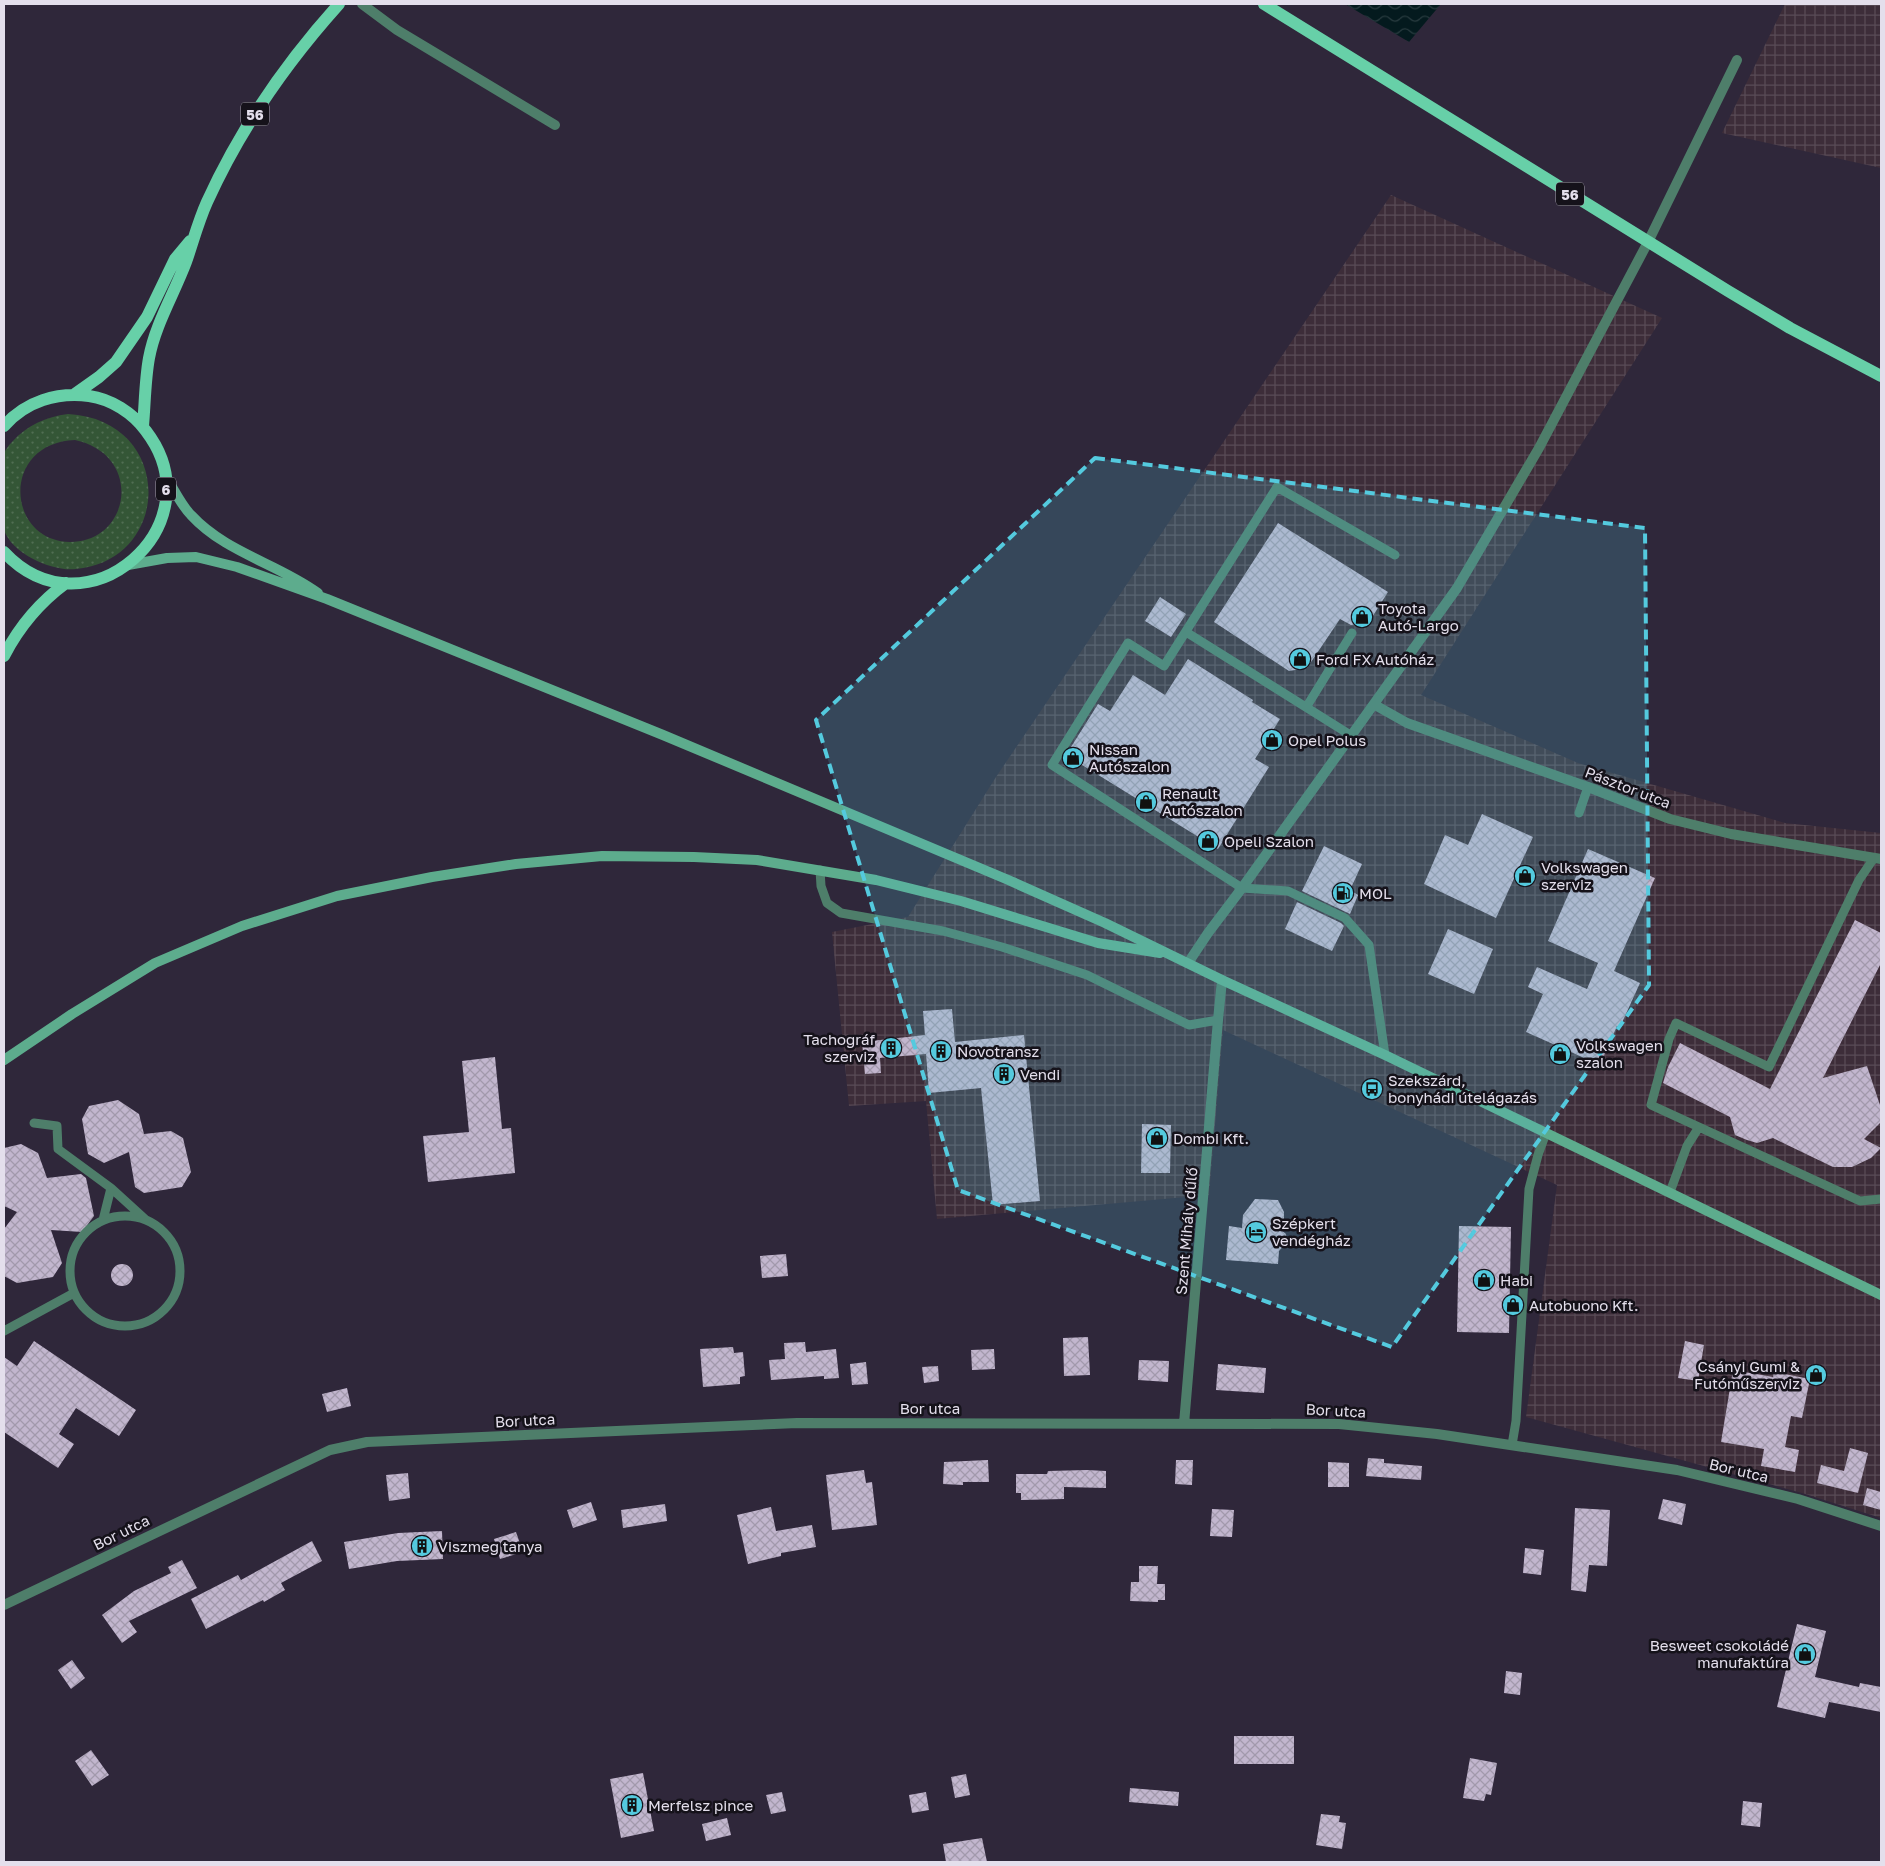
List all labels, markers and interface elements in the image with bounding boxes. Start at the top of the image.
road number: 56 [241,102,269,126]
road number: 56 [1556,182,1584,205]
road number: 6 [156,478,176,500]
place label: Toyota Autó-Largo [1378,599,1459,634]
shop icon: Toyota Autó-Largo [1350,605,1374,629]
shop icon: Ford FX Autóház [1288,647,1312,671]
place label: Ford FX Autóház [1316,650,1435,668]
shop icon: Opel Polus [1260,728,1284,752]
place label: Opel Polus [1288,731,1366,749]
place label: Nissan Autószalon [1089,740,1170,775]
shop icon: Nissan Autószalon [1061,746,1085,770]
street label: Pásztor utca [1583,762,1673,812]
place label: Renault Autószalon [1162,784,1243,819]
shop icon: Renault Autószalon [1134,790,1158,814]
shop icon: Opeli Szalon [1196,829,1220,853]
place label: Opeli Szalon [1224,832,1314,850]
place label: Volkswagen szerviz [1541,858,1628,893]
shop icon: Volkswagen szerviz [1513,864,1537,888]
fuel station icon: MOL [1331,881,1355,905]
place label: MOL [1359,884,1392,902]
place label: Tachográf szerviz [803,1030,876,1065]
building icon: Tachográf szerviz [879,1036,903,1060]
place label: Volkswagen szalon [1576,1036,1663,1071]
building icon: Novotransz [929,1039,953,1063]
place label: Novotransz [957,1042,1040,1060]
shop icon: Volkswagen szalon [1548,1042,1572,1066]
building icon: Vendi [992,1062,1016,1086]
place label: Vendi [1020,1065,1060,1083]
place label: Szekszárd, bonyhádi útelágazás [1388,1071,1537,1106]
bus stop icon: Szekszárd, bonyhádi útelágazás [1360,1077,1384,1101]
shop icon: Dombi Kft. [1145,1126,1169,1150]
place label: Dombi Kft. [1173,1129,1249,1147]
street label: Szent Mihály dűlő [1171,1167,1201,1295]
place label: Szépkert vendégház [1272,1214,1351,1249]
hotel icon: Szépkert vendégház [1244,1220,1268,1244]
shop icon: Habi [1472,1268,1496,1292]
place label: Habi [1500,1271,1533,1289]
shop icon: Autobuono Kft. [1501,1293,1525,1317]
place label: Autobuono Kft. [1529,1296,1638,1314]
place label: Csányi Gumi & Futóműszerviz [1694,1357,1800,1392]
shop icon: Csányi Gumi & Futóműszerviz [1804,1363,1828,1387]
street label: Bor utca [900,1399,960,1417]
street label: Bor utca [1305,1399,1367,1421]
street label: Bor utca [494,1409,556,1431]
street label: Bor utca [1708,1454,1770,1486]
street label: Bor utca [90,1511,152,1553]
building icon: Viszmeg tanya [410,1534,434,1558]
place label: Viszmeg tanya [438,1537,542,1555]
place label: Besweet csokoládé manufaktúra [1650,1636,1789,1671]
shop icon: Besweet csokoládé manufaktúra [1793,1642,1817,1666]
building icon: Merfelsz pince [620,1793,644,1817]
place label: Merfelsz pince [648,1796,754,1814]

